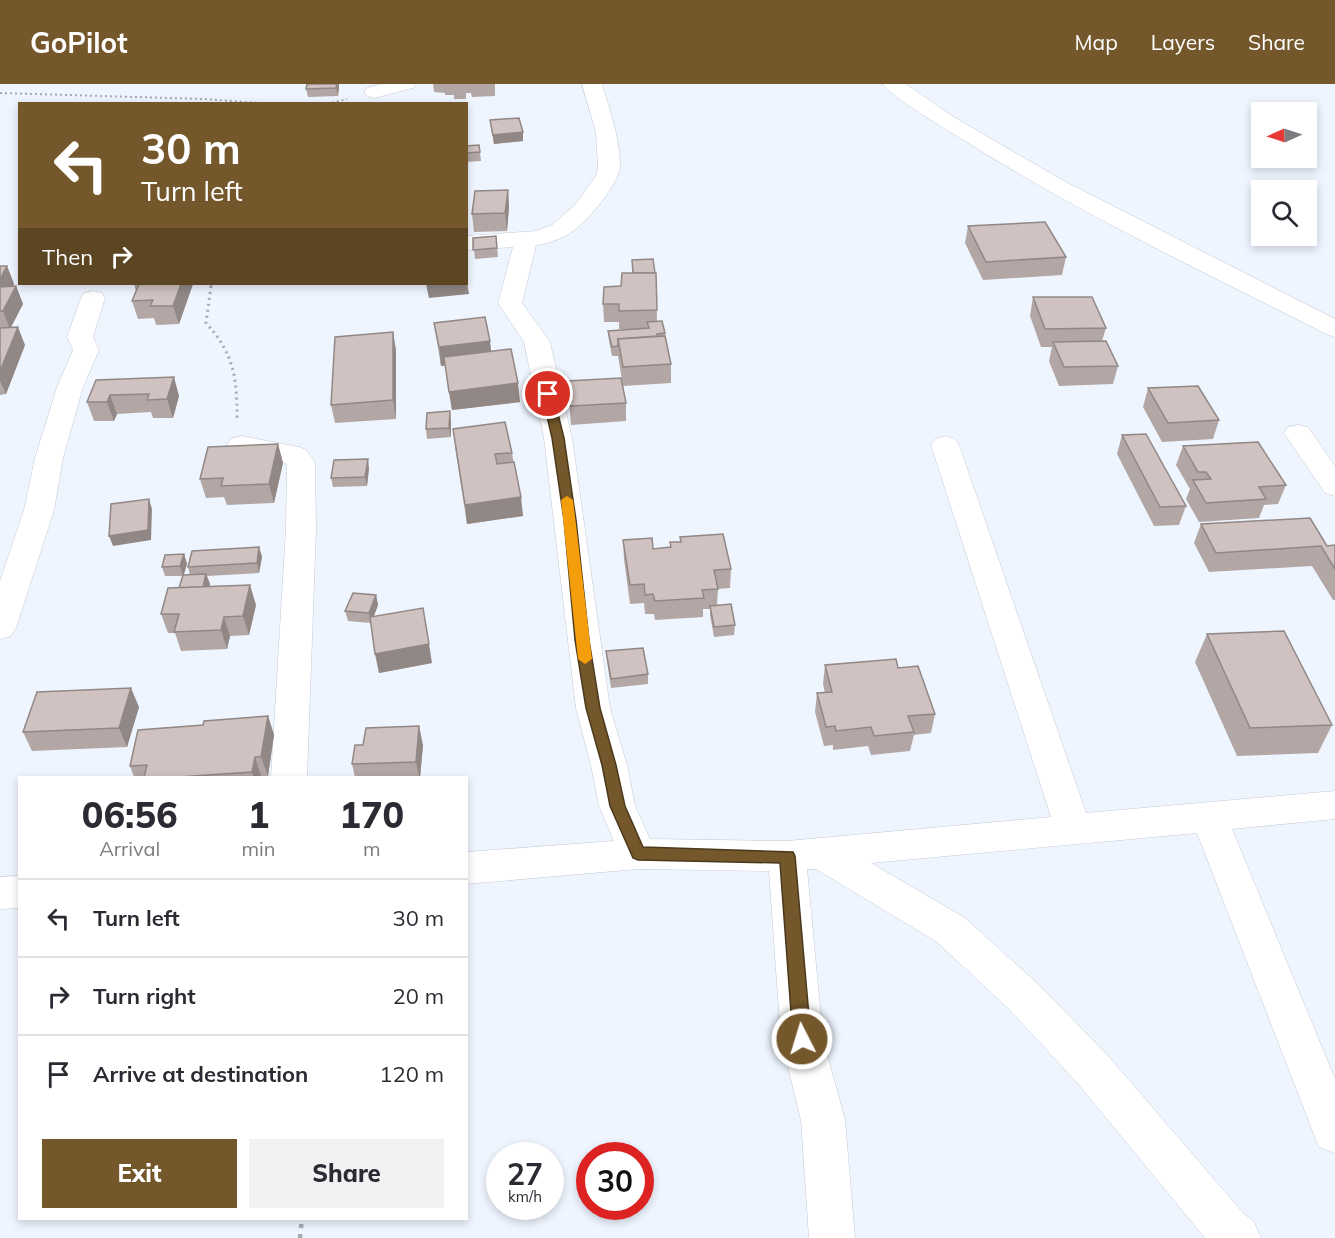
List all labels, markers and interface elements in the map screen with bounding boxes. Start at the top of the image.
text: GoPilot [30,25,128,60]
text: Map [1075,29,1118,55]
text: Layers [1151,29,1215,55]
text: Share [1248,29,1305,55]
north arrow [1251,102,1317,168]
map controls [1251,102,1317,246]
text: 30 m [141,122,241,175]
icon: left [42,126,120,204]
text: Turn left [141,174,243,208]
button: search [1251,180,1317,246]
icon: right [105,240,138,273]
text: Then [42,243,93,271]
pin [522,368,573,419]
icon: arrive [531,377,564,410]
text: 06:56 [82,792,178,837]
text: 1 [248,792,269,837]
text: 170 [339,792,404,837]
text: Arrival [99,836,160,861]
text: min [241,836,276,861]
text: m [363,836,381,861]
icon: left [42,902,75,935]
text: Turn left [93,904,180,932]
text: 30 m [393,904,444,932]
icon: right [42,980,75,1013]
text: Turn right [93,982,196,1010]
text: 20 m [393,982,444,1010]
position arrow [770,1007,834,1071]
icon: arrive [42,1058,75,1091]
text: Arrive at destination [93,1060,308,1088]
text: 120 m [379,1060,444,1088]
button: Exit [42,1139,237,1208]
button: Share [249,1139,444,1208]
speed limit sign: 30 [576,1142,654,1220]
text: 27 [507,1155,543,1193]
text: km/h [508,1187,542,1206]

